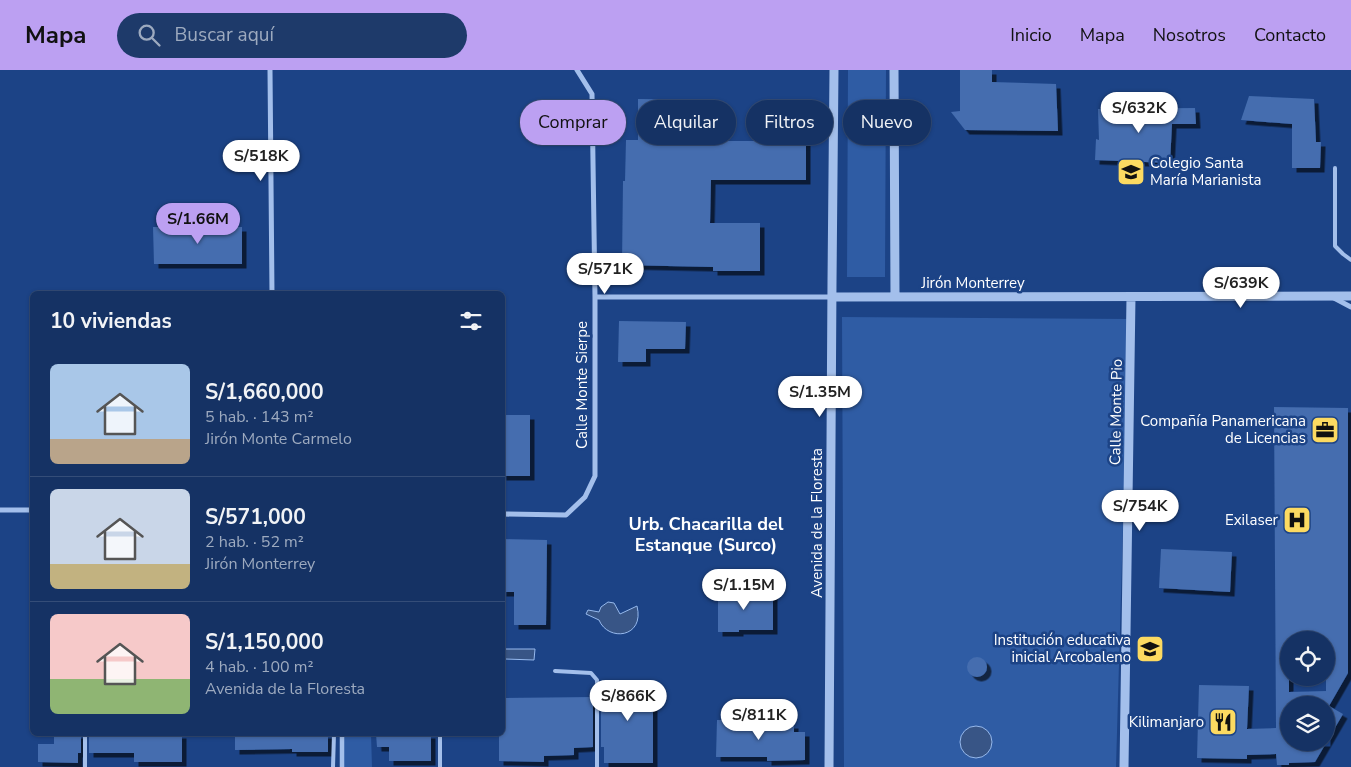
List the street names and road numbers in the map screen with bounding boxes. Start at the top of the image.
street label: Jirón Monterrey [920,273,1025,293]
street label: Calle Monte Sierpe [572,321,592,449]
street label: Calle Monte Pio [1105,359,1127,465]
street label: Avenida de la Floresta [807,448,827,598]

